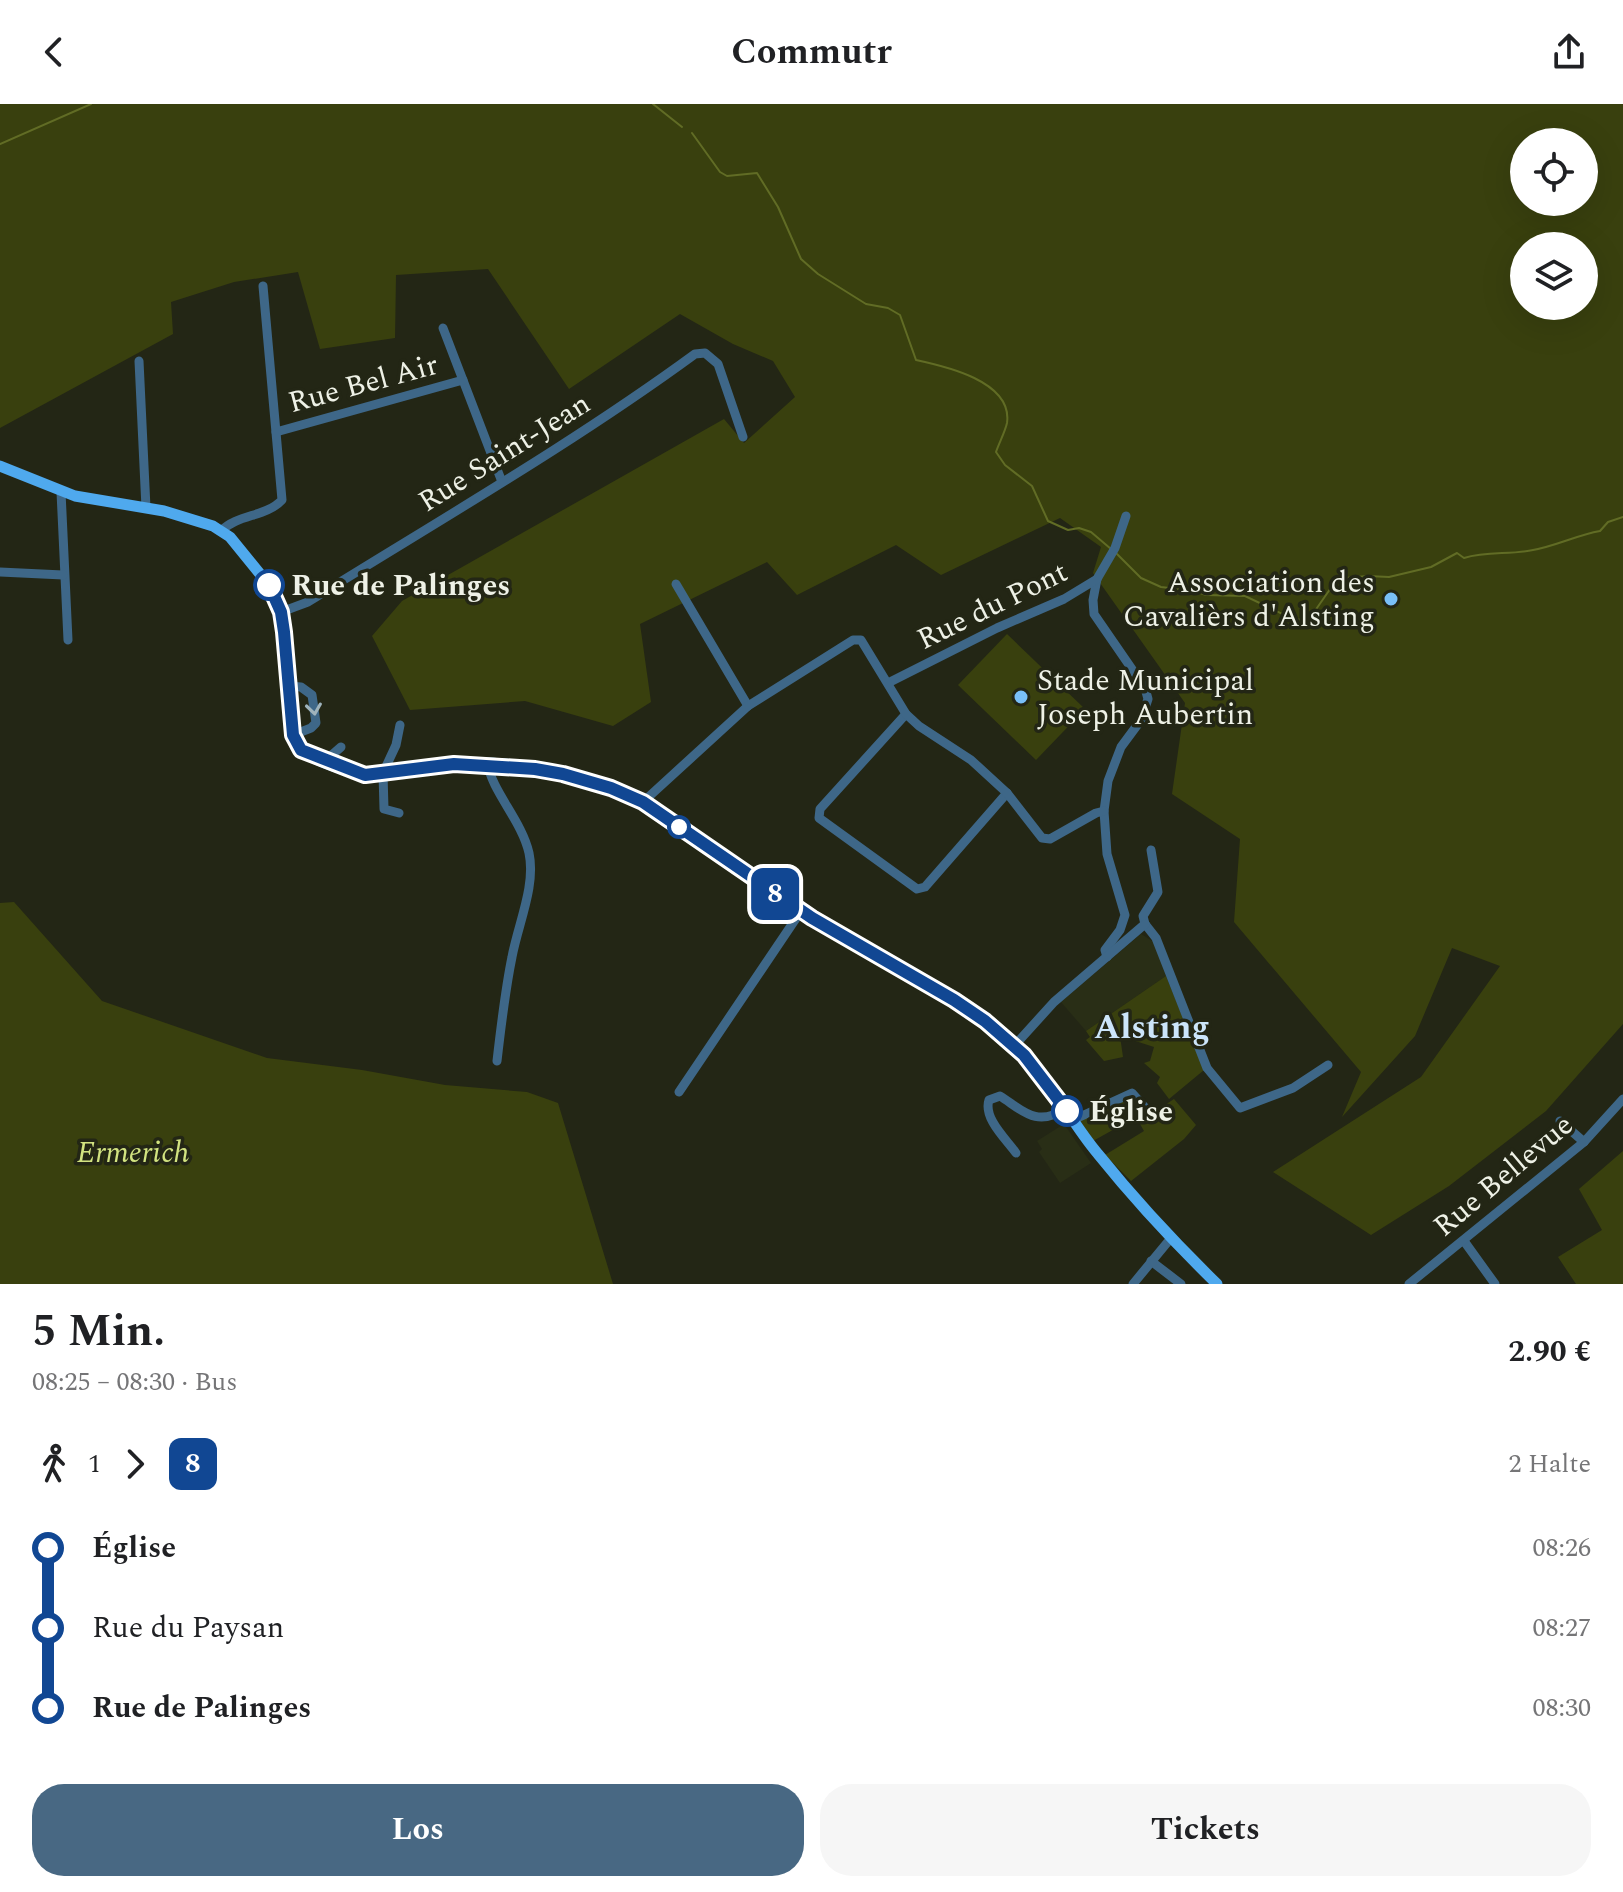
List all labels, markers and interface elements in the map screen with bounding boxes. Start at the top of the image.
text: Commutr [731,25,892,80]
icon: back [32,30,76,74]
icon: share [1547,30,1591,74]
map controls [1510,128,1598,320]
button: locate [1510,128,1598,216]
button: layers [1510,232,1598,320]
street label: Rue Bel Air [283,342,443,426]
street label: Rue Saint-Jean [409,381,600,524]
street label: Rue du Pont [909,550,1076,662]
place label: Association des Cavalièrs d'Alsting [1123,560,1375,640]
place label: Rue de Palinges [291,563,510,609]
marker: Rue de Palinges [254,570,284,600]
marker: Association des Cavalièrs d'Alsting [1382,590,1400,608]
place label: Stade Municipal Joseph Aubertin [1037,658,1254,738]
marker: Stade Municipal Joseph Aubertin [1012,688,1030,706]
one-way arrow [305,703,322,716]
unlabelled marker [668,816,690,838]
line badge: 8 [749,868,801,920]
text: 8 [767,872,783,915]
district label: Alsting [1094,1002,1210,1054]
place label: Église [1089,1089,1173,1135]
marker: Église [1052,1096,1082,1126]
street label: Rue Bellevue [1423,1103,1584,1248]
park label: Ermerich [77,1130,189,1176]
text: 5 Min. [32,1298,165,1365]
text: 2.90 € [1508,1329,1591,1375]
text: 08:25 – 08:30 · Bus [32,1362,237,1402]
icon: walk [32,1442,76,1486]
icon: forward [113,1442,157,1486]
text: 8 [185,1442,201,1485]
text: 1 [88,1444,101,1484]
text: 2 Halte [1508,1444,1591,1484]
text: Église [92,1525,176,1571]
text: 08:26 [1532,1528,1591,1568]
text: Rue du Paysan [92,1605,284,1651]
text: 08:27 [1532,1608,1591,1648]
text: Rue de Palinges [92,1685,311,1731]
text: 08:30 [1532,1688,1591,1728]
button: Los [32,1784,804,1876]
button: Tickets [820,1784,1591,1876]

